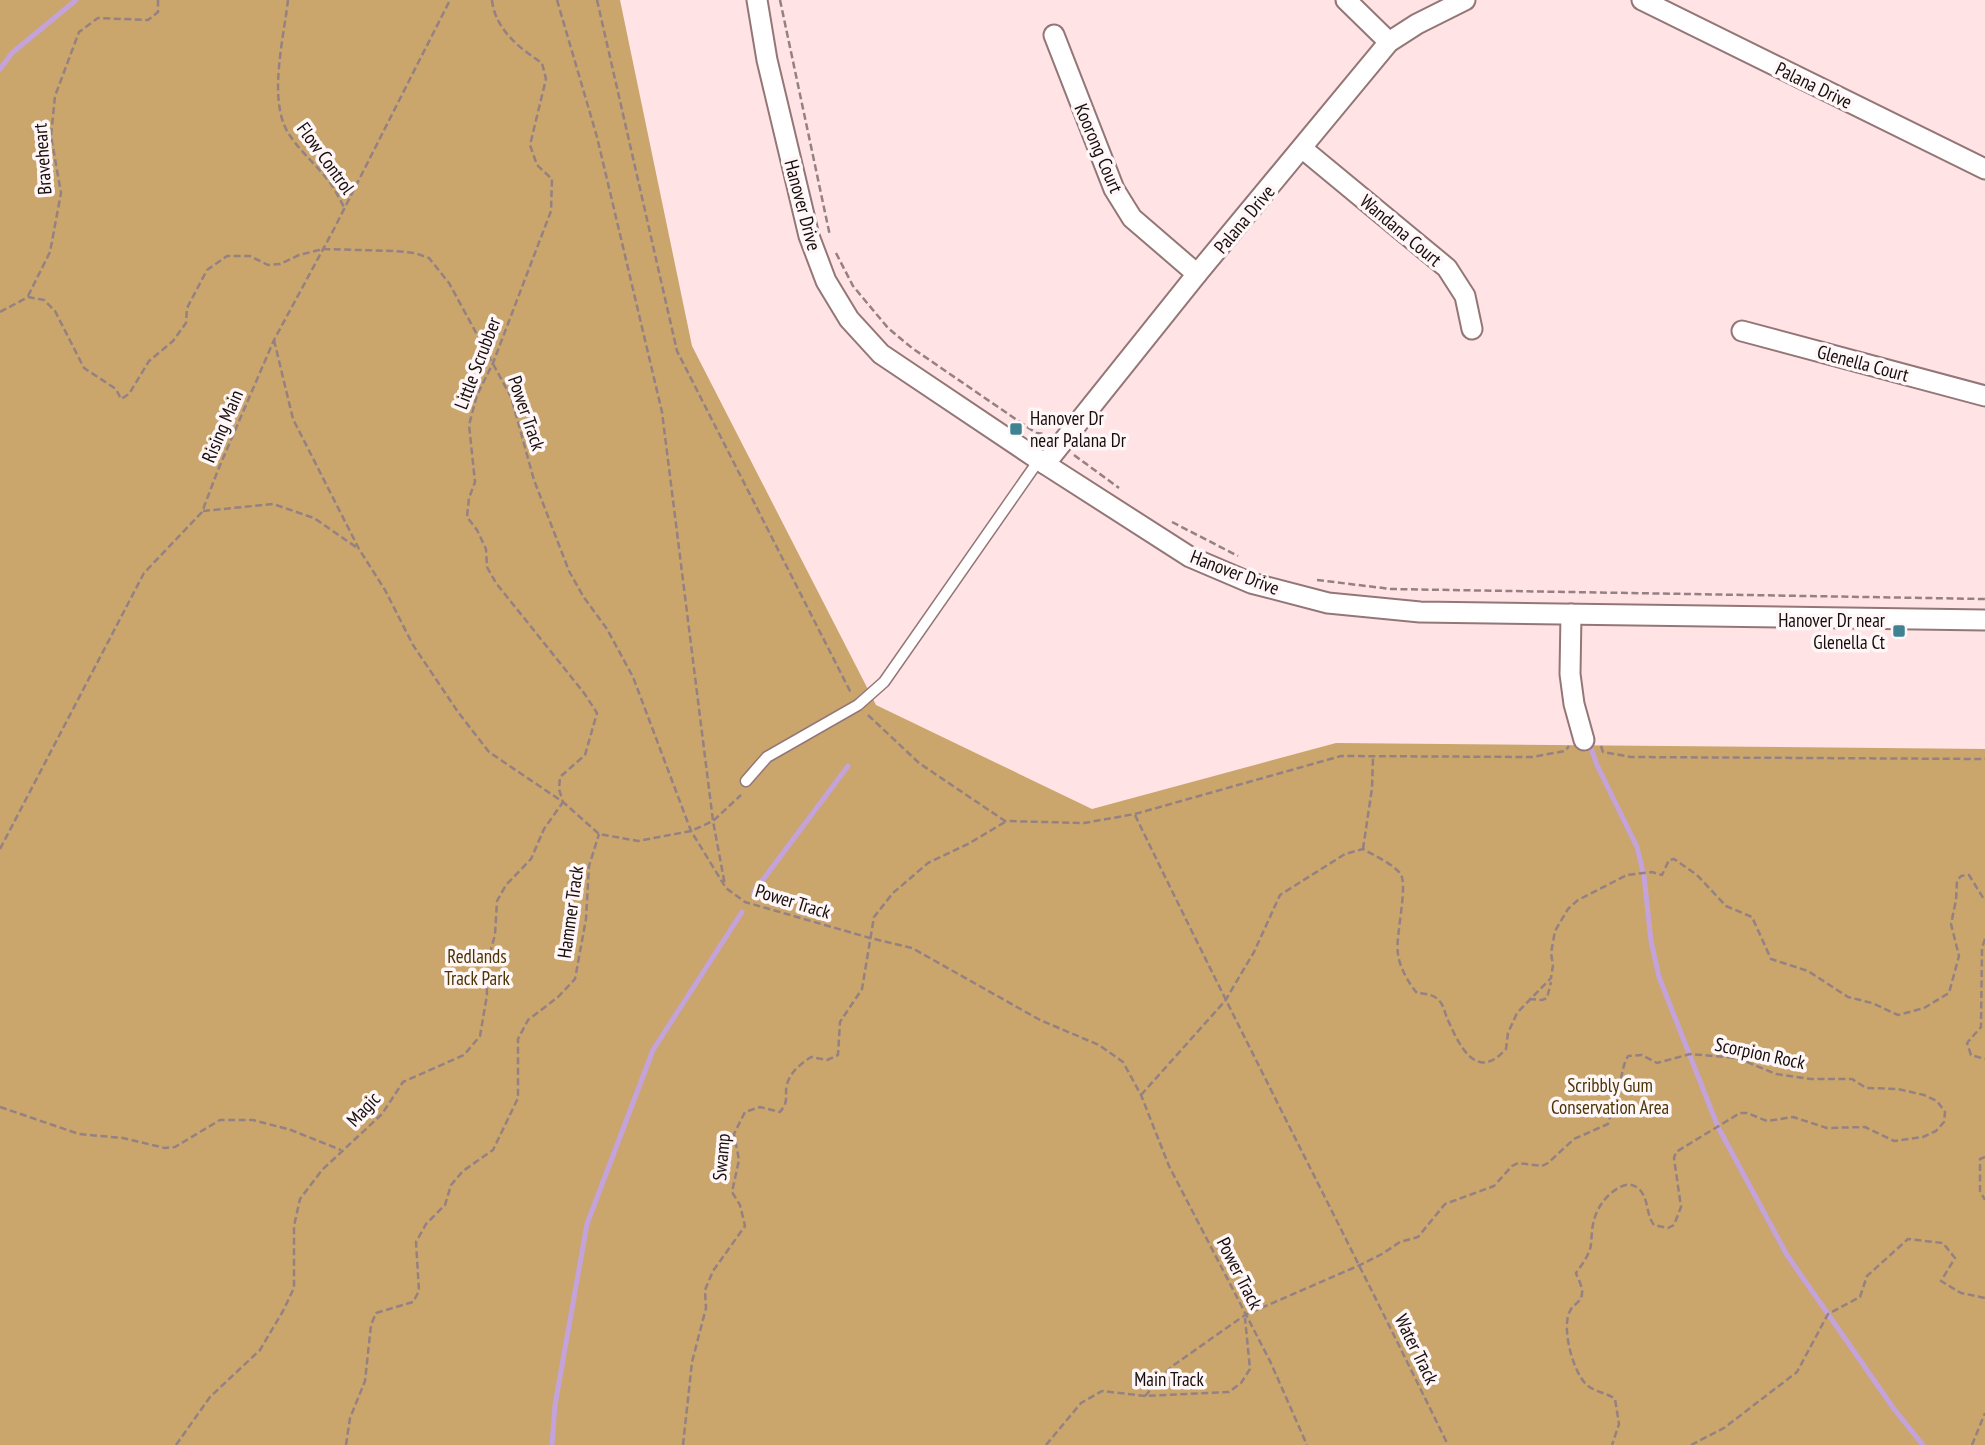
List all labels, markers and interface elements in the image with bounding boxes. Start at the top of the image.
street label: Palana Drive [1772,56,1856,114]
street label: Koorong Court [1069,100,1129,197]
street label: Flow Control [292,117,360,199]
street label: Braveheart [27,122,56,196]
street label: Hanover Drive [779,157,827,253]
street label: Palana Drive [1208,180,1280,258]
street label: Wandana Court [1355,189,1447,272]
street label: Little Scrubber [448,313,506,412]
street label: Glenella Court [1815,339,1912,387]
street label: Power Track [503,372,551,454]
street label: Rising Main [196,386,248,466]
place label: Hanover Dr near Palana Dr [1030,406,1127,452]
marker: Hanover Dr near Palana Dr [1008,421,1024,437]
street label: Hanover Drive [1187,544,1283,600]
place label: Hanover Dr near Glenella Ct [1778,608,1886,654]
marker: Hanover Dr near Glenella Ct [1891,623,1907,639]
street label: Hammer Track [552,864,588,960]
street label: Power Track [752,878,834,924]
park label: Redlands Track Park [444,944,510,990]
street label: Scorpion Rock [1713,1032,1808,1074]
park label: Scribbly Gum Conservation Area [1551,1073,1669,1119]
street label: Magic [341,1086,385,1131]
street label: Swamp [707,1132,735,1182]
street label: Power Track [1212,1233,1269,1314]
street label: Water Track [1390,1310,1445,1389]
street label: Main Track [1134,1367,1204,1391]

